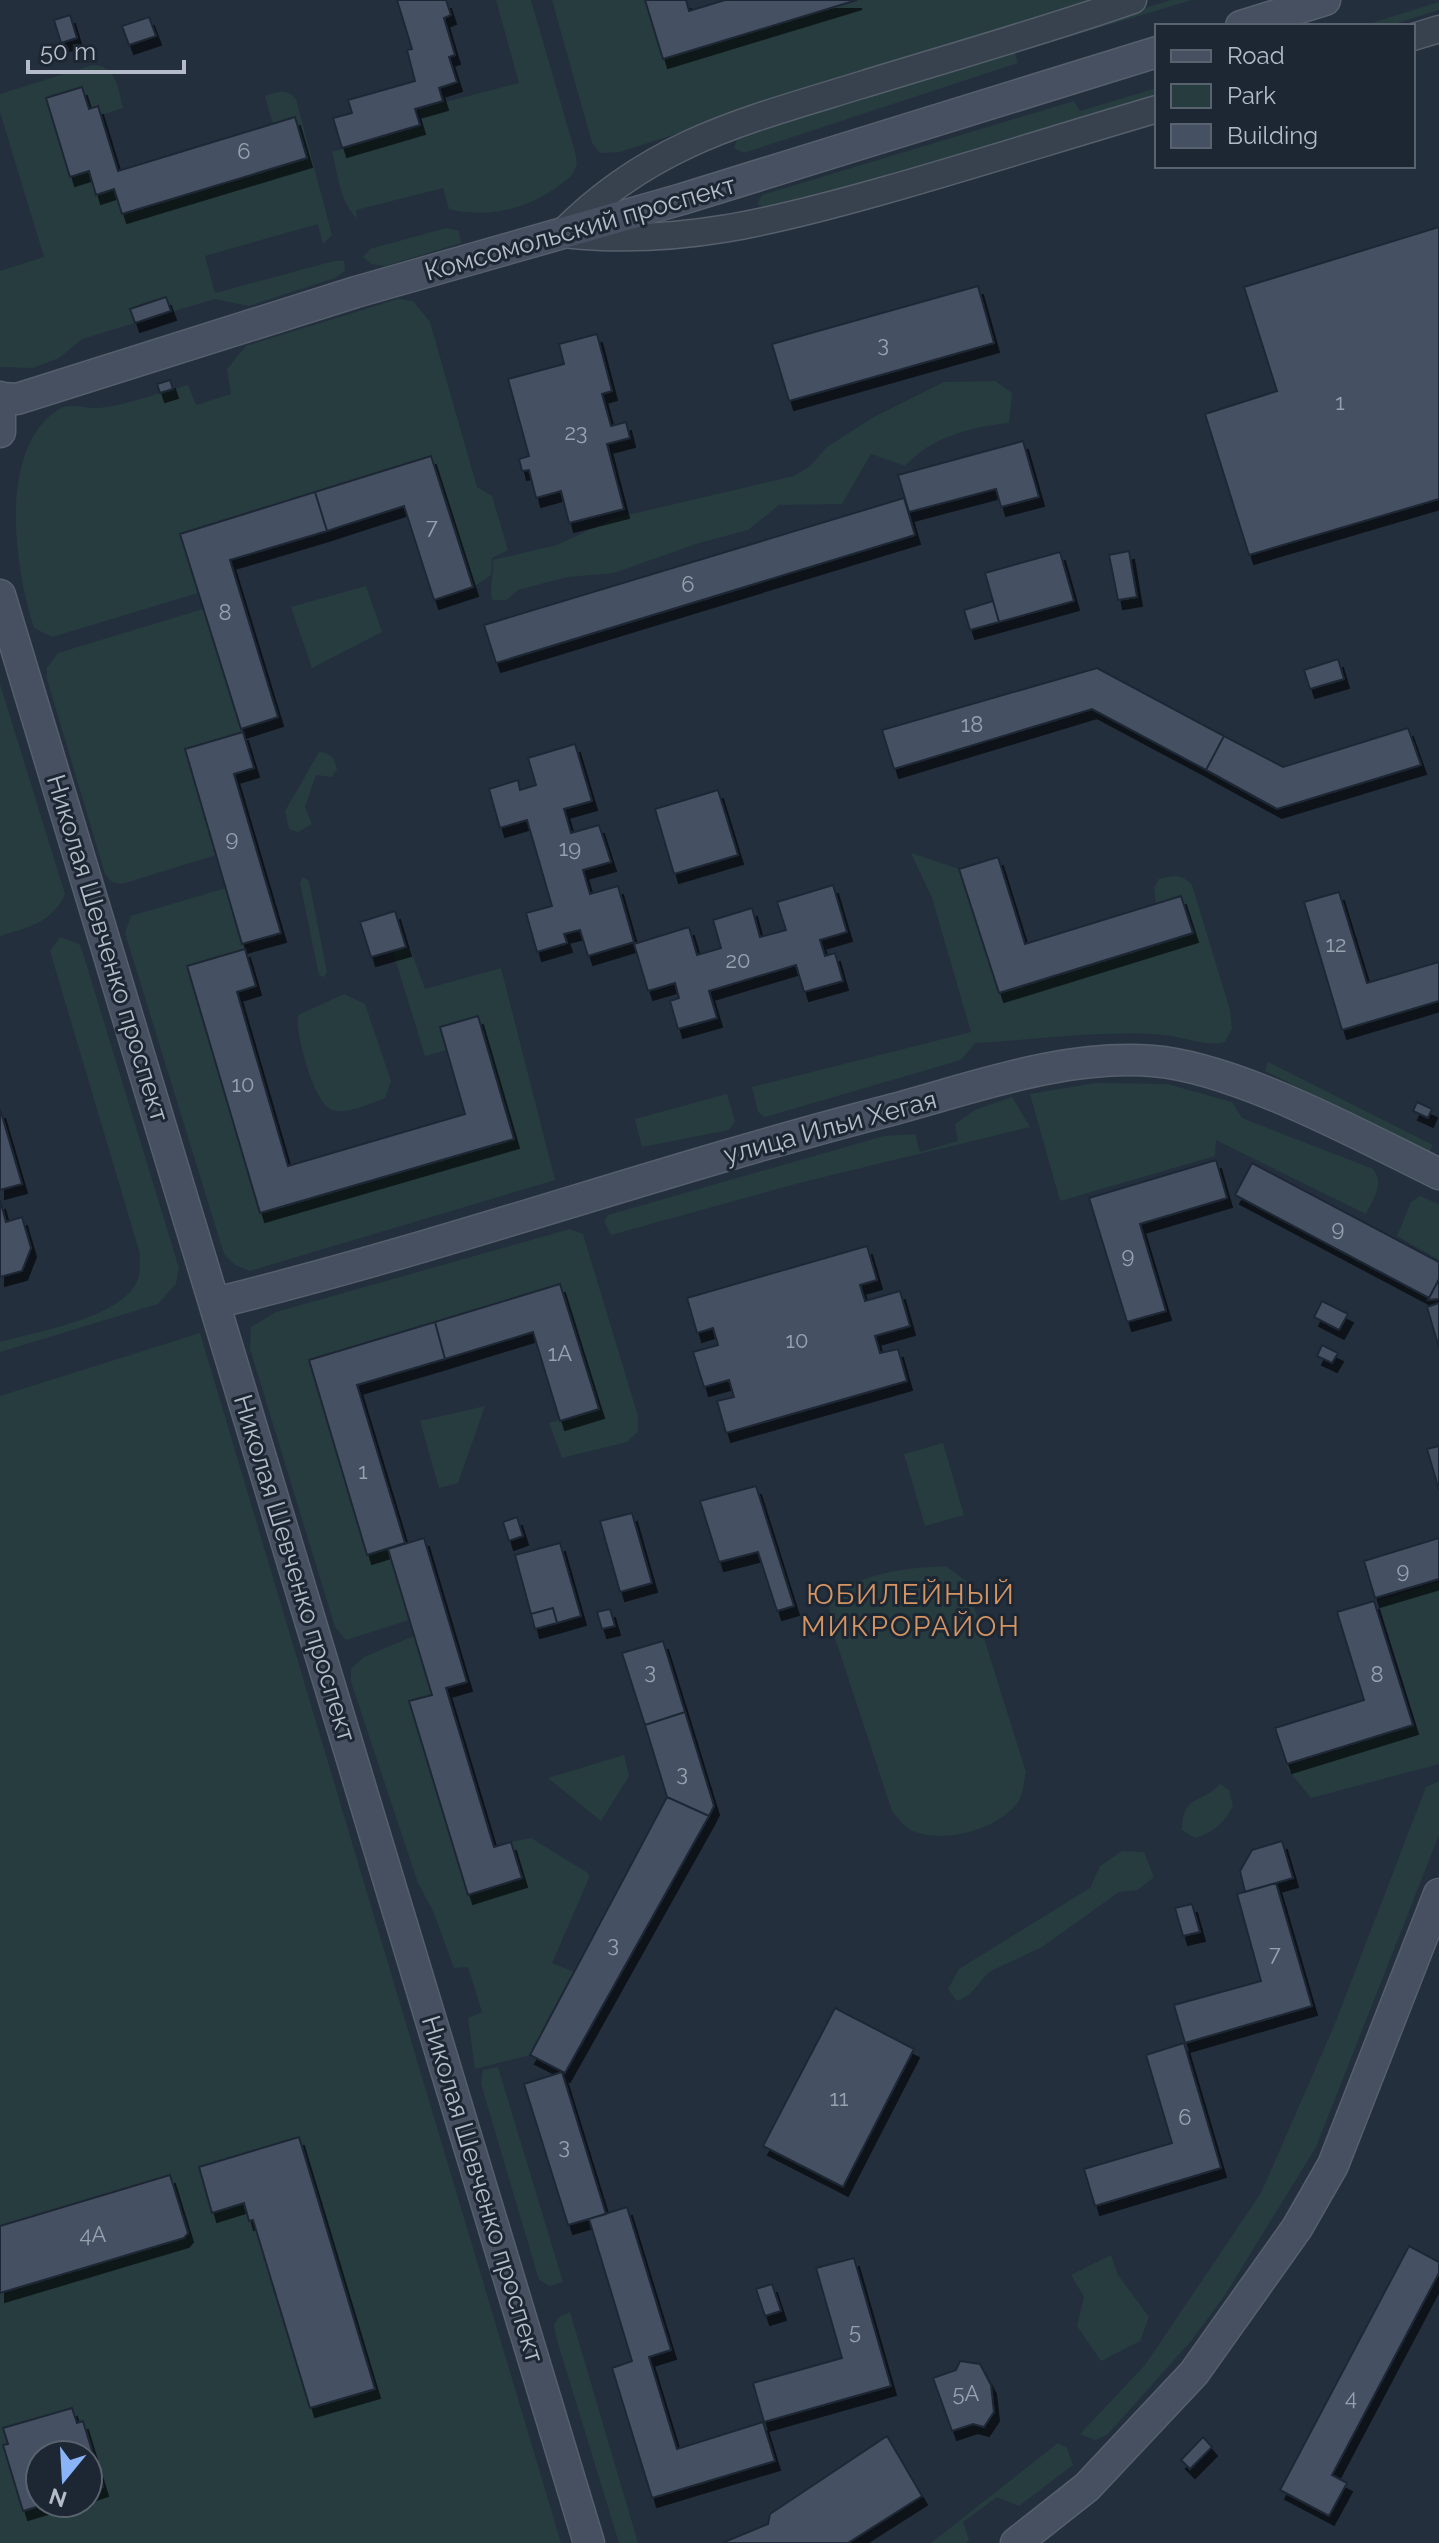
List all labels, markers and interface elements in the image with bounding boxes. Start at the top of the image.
scale bar [28,24,184,74]
legend [1155,24,1415,168]
text: 50 m [40,37,96,66]
text: Road [1227,41,1285,70]
text: Park [1227,81,1276,110]
text: Building [1227,121,1318,150]
house number: 6 [237,138,251,164]
street label: Комсомольский проспект [421,169,739,287]
house number: 3 [877,331,889,357]
house number: 1 [1335,389,1345,415]
house number: 23 [564,419,588,445]
house number: 7 [426,513,438,539]
house number: 6 [681,571,695,597]
house number: 8 [218,599,232,625]
house number: 18 [961,711,983,737]
street label: Николая Шевченко проспект [41,771,175,1125]
house number: 9 [226,825,238,851]
house number: 19 [559,835,581,861]
house number: 12 [1326,931,1346,957]
house number: 20 [726,947,750,973]
house number: 10 [232,1071,254,1097]
street label: улица Ильи Хегая [720,1084,940,1170]
house number: 9 [1332,1215,1344,1241]
house number: 9 [1122,1242,1134,1268]
house number: 10 [786,1327,808,1353]
house number: 1А [548,1340,572,1366]
street label: Николая Шевченко проспект [228,1391,362,1745]
house number: 1 [358,1458,368,1484]
house number: 9 [1397,1557,1409,1583]
district label: ЮБИЛЕЙНЫЙ МИКРОРАЙОН [801,1578,1021,1643]
house number: 3 [644,1658,656,1684]
house number: 8 [1370,1661,1384,1687]
house number: 3 [676,1760,688,1786]
house number: 3 [607,1931,619,1957]
house number: 7 [1269,1940,1281,1966]
street label: Николая Шевченко проспект [416,2012,550,2366]
house number: 11 [830,2085,848,2111]
house number: 6 [1178,2104,1192,2130]
house number: 3 [558,2133,570,2159]
house number: 4А [80,2221,107,2247]
house number: 5 [849,2318,861,2344]
house number: 5А [953,2380,980,2406]
house number: 4 [1345,2384,1357,2410]
north arrow [24,2439,104,2519]
text: N [46,2483,70,2513]

